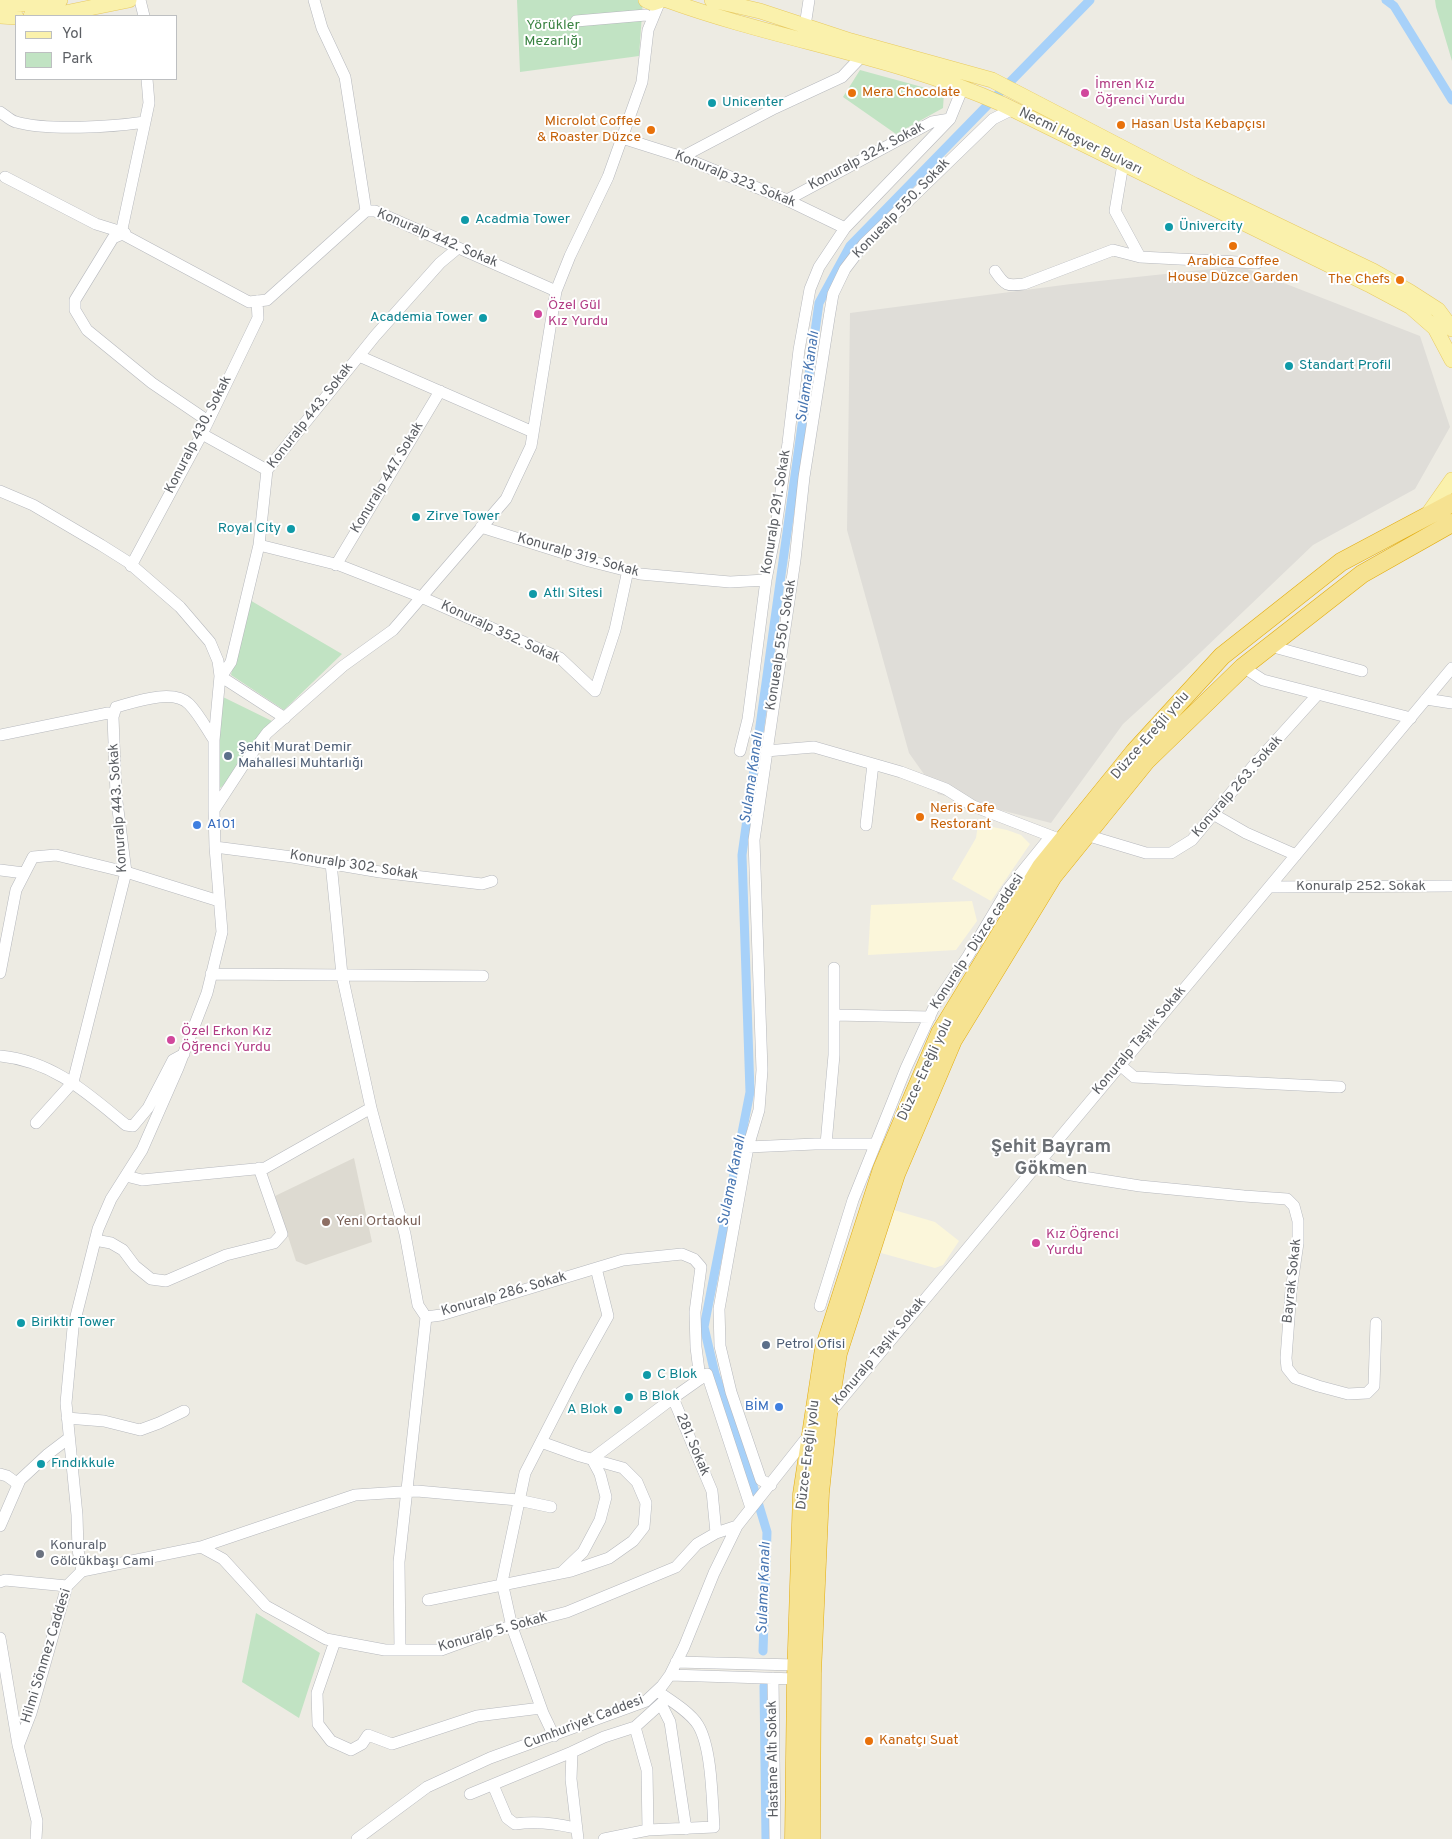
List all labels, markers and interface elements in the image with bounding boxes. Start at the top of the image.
legend [15,15,178,80]
park label: Yörükler Mezarlığı [524,18,582,50]
text: Yol [62,25,83,44]
text: Park [62,50,93,69]
place label: İmren Kız Öğrenci Yurdu [1095,77,1185,110]
place label: Mera Chocolate [862,85,960,101]
marker: Mera Chocolate [846,87,858,99]
marker: İmren Kız Öğrenci Yurdu [1079,87,1091,99]
place label: Unicenter [722,95,784,111]
marker: Unicenter [706,97,718,109]
street label: Necmi Hoşver Bulvarı [1016,105,1144,179]
place label: Microlot Coffee & Roaster Düzce [537,114,641,146]
place label: Hasan Usta Kebapçısı [1131,117,1266,133]
street label: Konuralp 324. Sokak [806,119,928,195]
marker: Hasan Usta Kebapçısı [1115,119,1127,131]
marker: Microlot Coffee & Roaster Düzce [645,124,657,136]
street label: Konuralp 323. Sokak [672,148,798,212]
street label: Konuealp 550. Sokak [850,155,954,263]
street label: Konuralp 442. Sokak [374,206,500,272]
place label: Acadmia Tower [475,212,570,228]
marker: Acadmia Tower [459,214,471,226]
place label: Ünivercity [1179,219,1243,235]
marker: Ünivercity [1163,221,1175,233]
marker: Arabica Coffee House Düzce Garden [1227,240,1239,252]
place label: Arabica Coffee House Düzce Garden [1168,254,1298,286]
place label: The Chefs [1328,272,1390,288]
marker: The Chefs [1394,274,1406,286]
place label: Özel Gül Kız Yurdu [548,298,608,331]
marker: Özel Gül Kız Yurdu [532,308,544,320]
place label: Academia Tower [370,310,473,326]
marker: Academia Tower [477,312,489,324]
water label: Sulama Kanalı [794,330,824,424]
place label: Standart Profil [1299,358,1391,374]
street label: Konuralp 443. Sokak [264,360,358,472]
marker: Standart Profil [1283,360,1295,372]
street label: Konuralp 430. Sokak [162,373,236,497]
street label: Konuralp 447. Sokak [348,419,428,537]
street label: Konuralp 291. Sokak [759,448,795,576]
place label: Zirve Tower [426,509,500,525]
marker: Zirve Tower [410,511,422,523]
place label: Royal City [218,521,281,537]
marker: Royal City [285,523,297,535]
street label: Konuralp 319. Sokak [515,531,641,581]
street label: Konuealp 550. Sokak [763,578,801,712]
place label: Atlı Sitesi [543,586,602,602]
marker: Atlı Sitesi [527,588,539,600]
street label: Konuralp 352. Sokak [438,598,562,668]
street label: Düzce-Ereğli yolu [1108,689,1194,783]
water label: Sulama Kanalı [738,731,768,825]
street label: Konuralp 263. Sokak [1189,733,1287,841]
place label: Şehit Murat Demir Mahallesi Muhtarlığı [238,740,363,772]
street label: Konuralp 443. Sokak [106,743,132,873]
marker: Şehit Murat Demir Mahallesi Muhtarlığı [222,750,234,762]
place label: Neris Cafe Restorant [930,801,995,834]
marker: Neris Cafe Restorant [914,811,926,823]
place label: A101 [207,817,236,833]
marker: A101 [191,819,203,831]
street label: Konuralp 302. Sokak [288,848,420,884]
street label: Konuralp - Düzce caddesi [928,871,1028,1013]
street label: Konuralp 252. Sokak [1296,879,1426,895]
street label: Konuralp Taşlık Sokak [1090,983,1190,1099]
street label: Düzce-Ereğli yolu [895,1016,957,1124]
place label: Özel Erkon Kız Öğrenci Yurdu [181,1024,272,1056]
marker: Özel Erkon Kız Öğrenci Yurdu [165,1034,177,1046]
water label: Sulama Kanalı [715,1134,751,1228]
district label: Şehit Bayram Gökmen [991,1137,1111,1181]
place label: Yeni Ortaokul [336,1214,421,1230]
marker: Yeni Ortaokul [320,1216,332,1228]
place label: Kız Öğrenci Yurdu [1046,1227,1119,1260]
marker: Kız Öğrenci Yurdu [1030,1237,1042,1249]
street label: Bayrak Sokak [1280,1238,1306,1324]
street label: Konuralp 286. Sokak [439,1269,569,1321]
street label: Konuralp Taşlık Sokak [830,1294,930,1410]
place label: Biriktir Tower [31,1315,115,1331]
marker: Biriktir Tower [15,1317,27,1329]
place label: Petrol Ofisi [776,1337,845,1353]
marker: Petrol Ofisi [760,1339,772,1351]
place label: C Blok [657,1367,697,1383]
marker: C Blok [641,1369,653,1381]
place label: B Blok [639,1389,680,1405]
marker: B Blok [623,1391,635,1403]
place label: BİM [745,1399,769,1415]
street label: Düzce-Ereğli yolu [794,1399,824,1511]
marker: BİM [773,1401,785,1413]
place label: A Blok [567,1402,608,1418]
marker: A Blok [612,1404,624,1416]
street label: 281. Sokak [671,1411,713,1479]
place label: Fındıkkule [51,1456,115,1472]
marker: Fındıkkule [35,1458,47,1470]
place label: Konuralp Gölcükbaşı Cami [50,1538,154,1570]
water label: Sulama Kanalı [754,1542,776,1634]
marker: Konuralp Gölcükbaşı Cami [34,1548,46,1560]
street label: Hilmi Sönmez Caddesi [19,1587,75,1725]
street label: Konuralp 5. Sokak [436,1609,550,1657]
street label: Cumhuriyet Caddesi [522,1692,646,1754]
street label: Hastane Altı Sokak [765,1700,783,1818]
place label: Kanatçı Suat [879,1733,959,1749]
marker: Kanatçı Suat [863,1735,875,1747]

